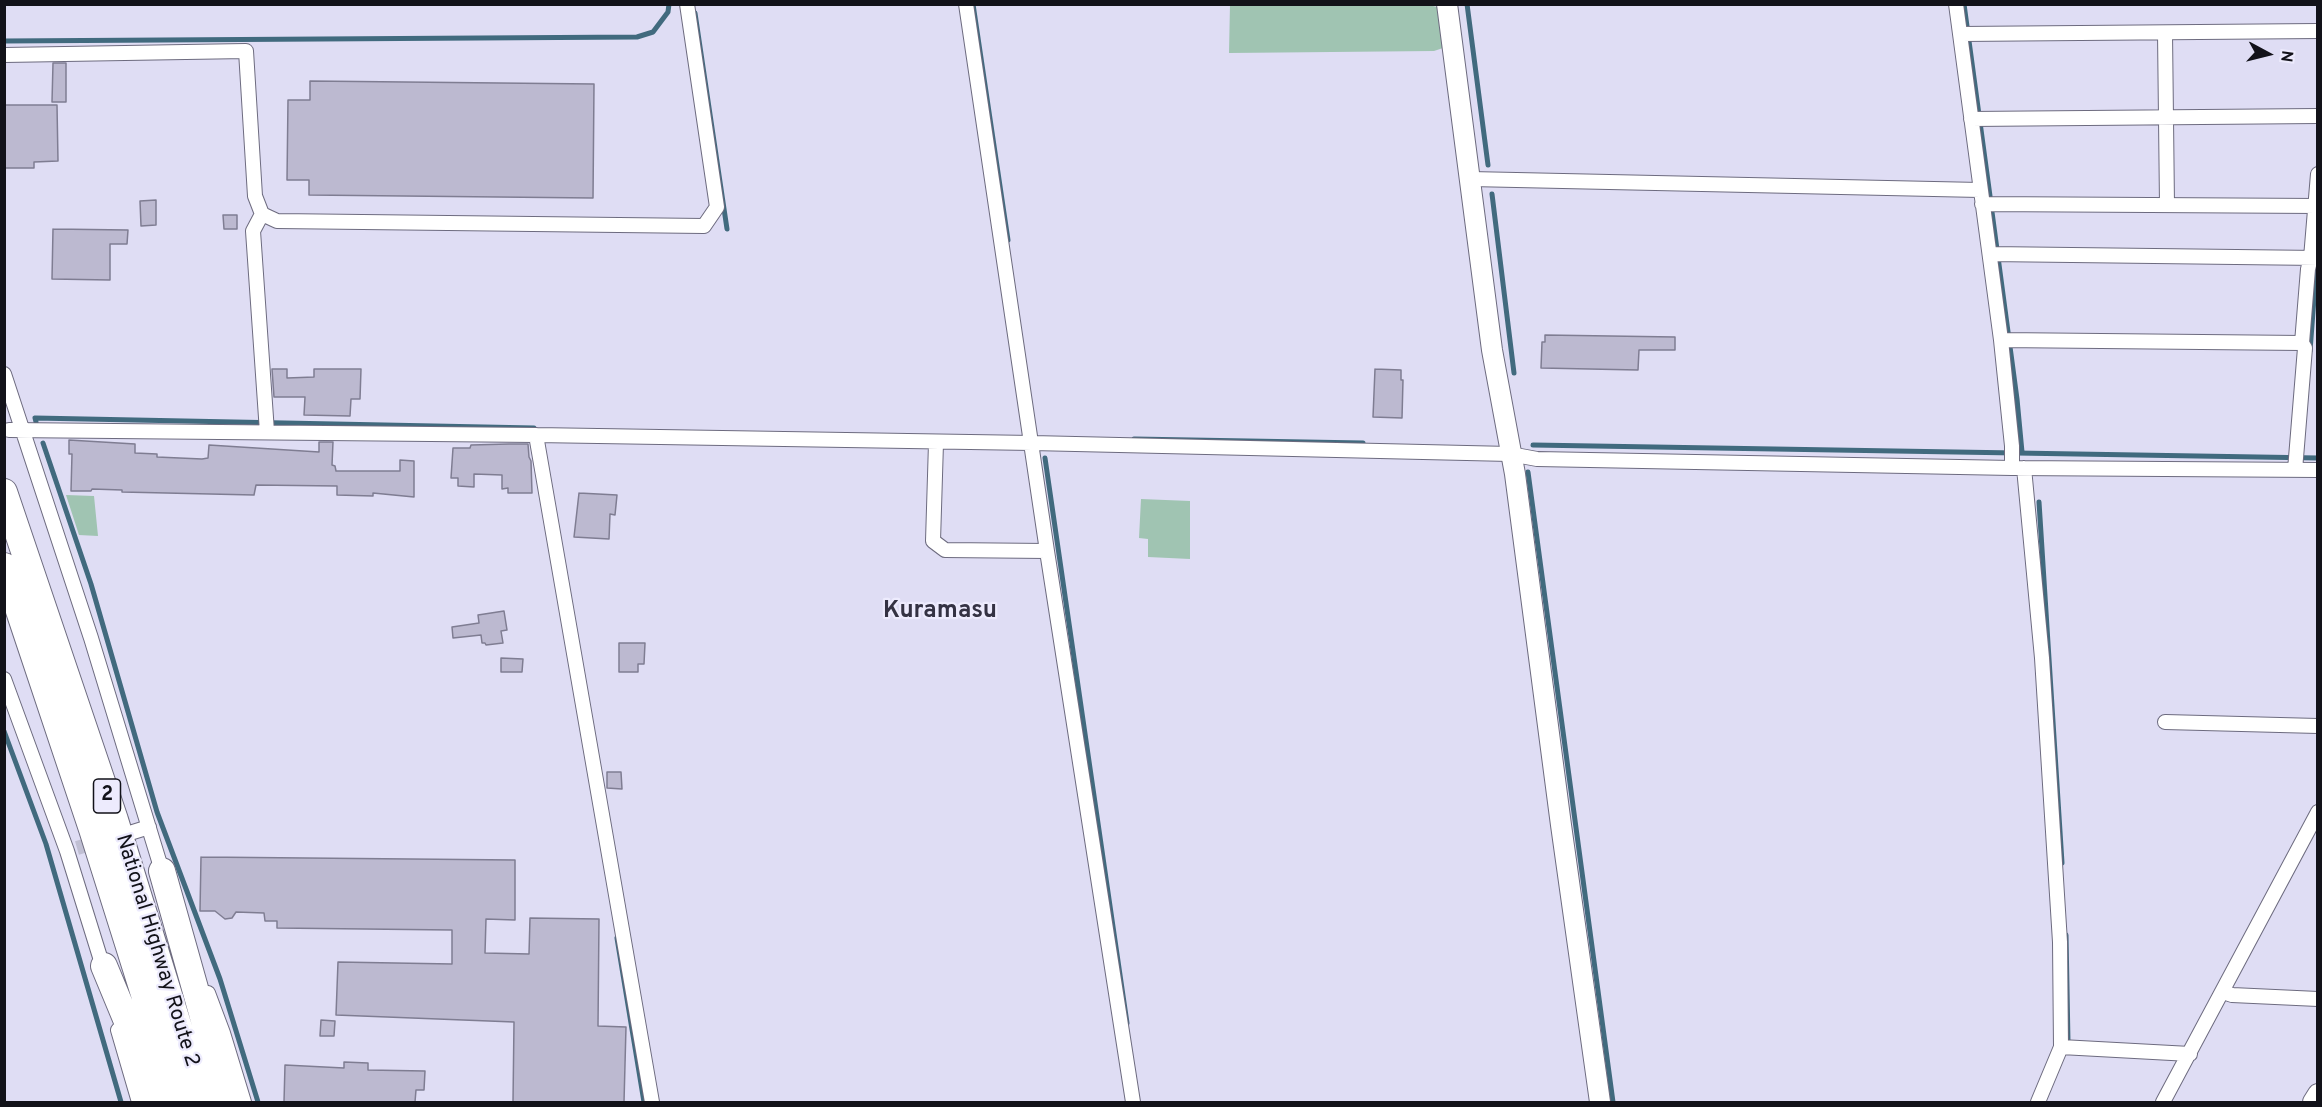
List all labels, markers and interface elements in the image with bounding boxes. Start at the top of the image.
north arrow [2238,24,2298,84]
text: N [2275,49,2296,63]
district label: Kuramasu [883,598,997,626]
road number: 2 [94,779,120,813]
street label: National Highway Route 2 [109,832,203,1070]

